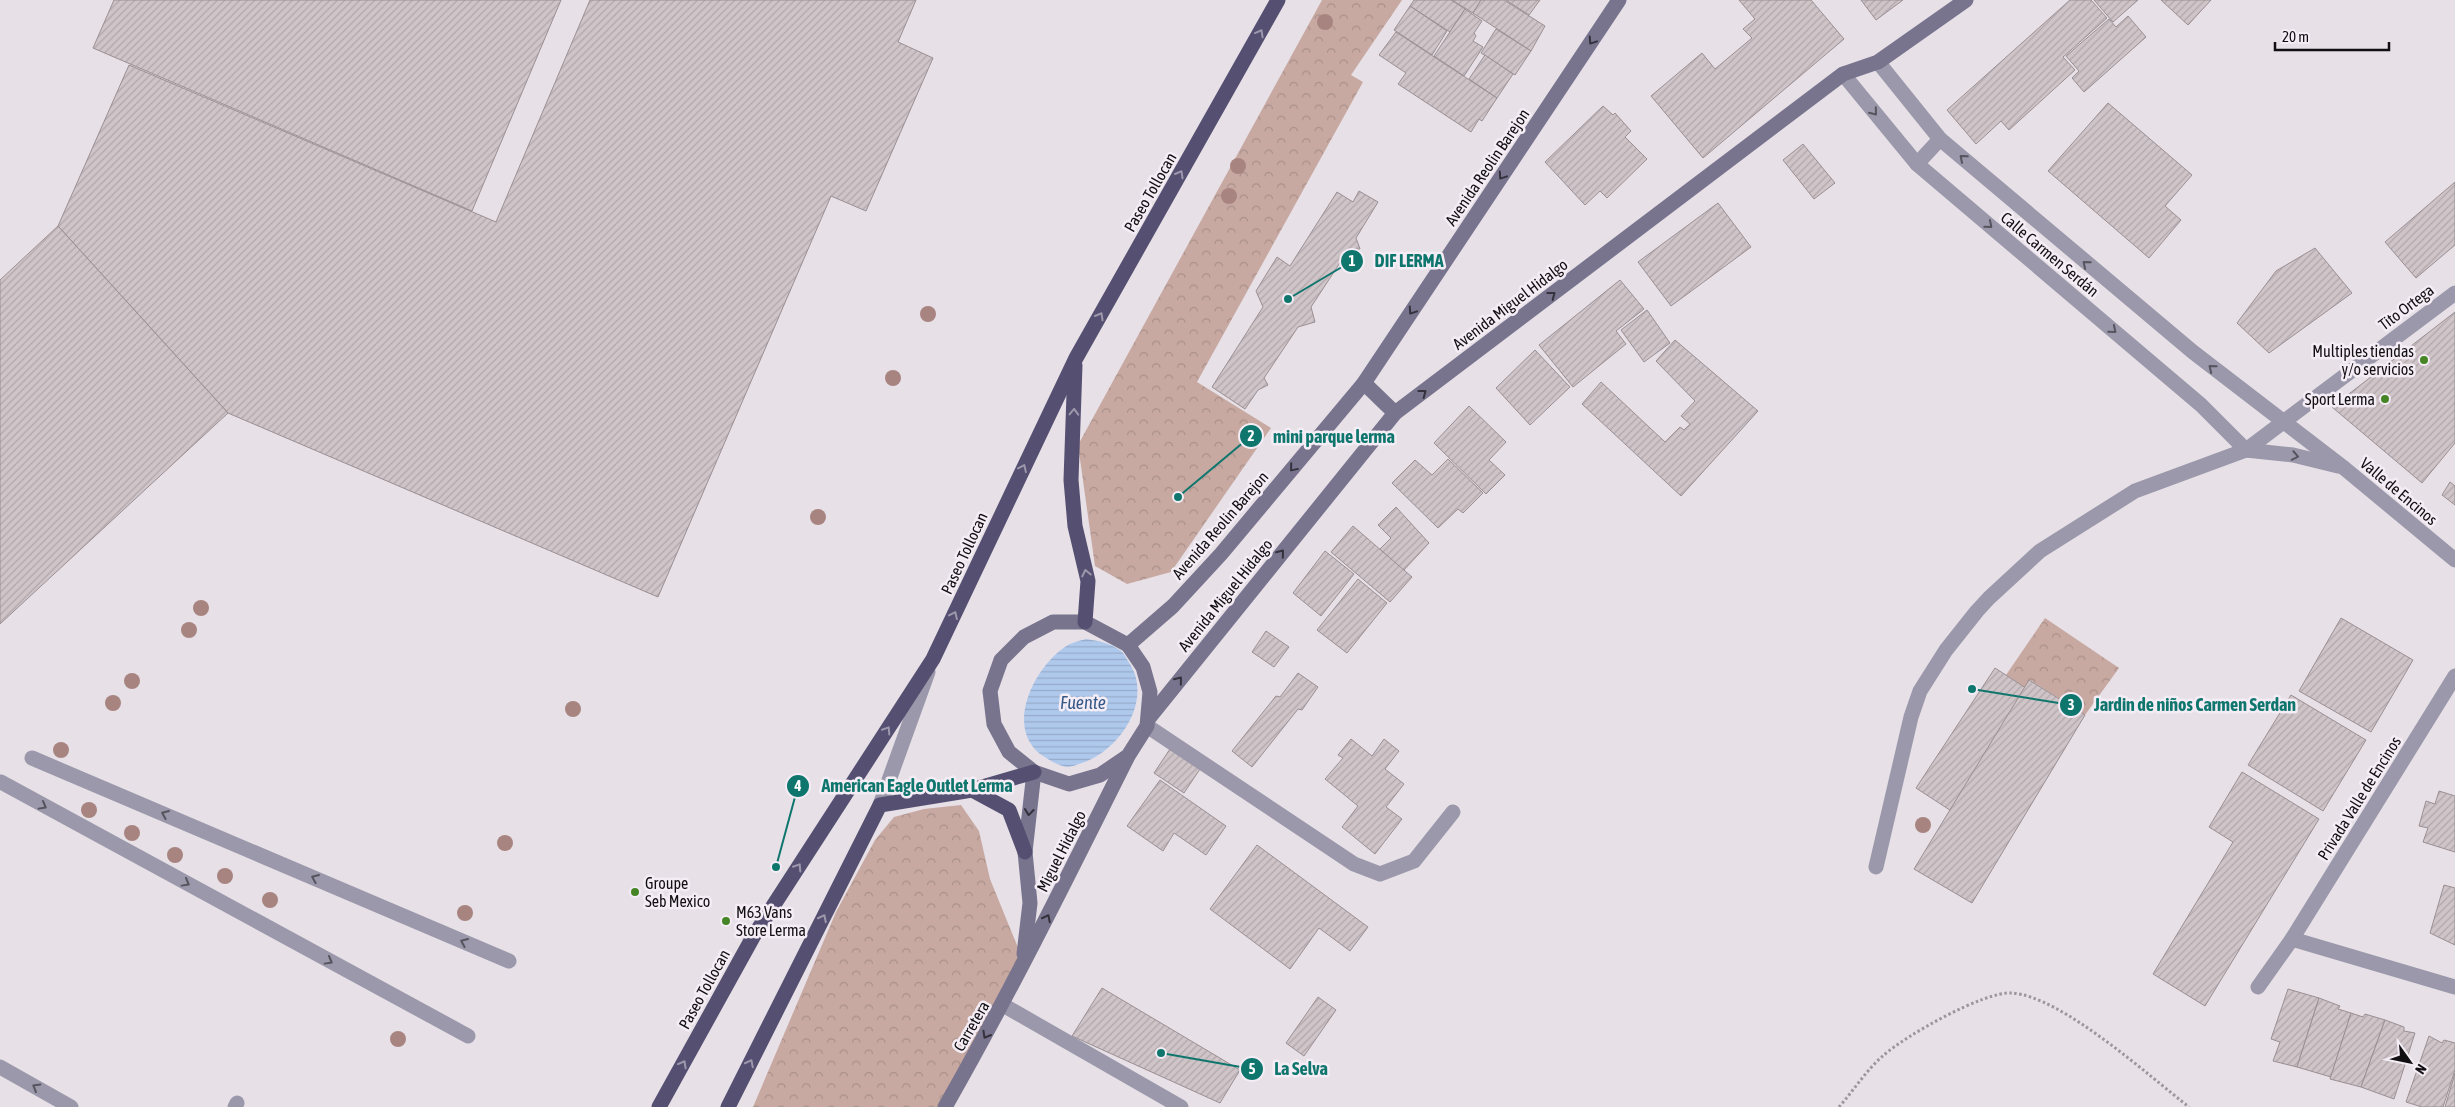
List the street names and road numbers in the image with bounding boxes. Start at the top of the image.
street label: Avenida Reolin Barejon [1441,105,1534,229]
street label: Paseo Tollocan [1120,149,1180,235]
street label: Calle Carmen Serdán [1997,208,2103,300]
street label: Avenida Miguel Hidalgo [1449,255,1572,354]
street label: Tito Ortega [2375,281,2438,334]
street label: Valle de Encinos [2357,454,2441,529]
street label: Avenida Reolin Barejon [1168,467,1272,583]
street label: Paseo Tollocan [937,509,991,597]
street label: Avenida Miguel Hidalgo [1174,535,1277,655]
street label: Privada Valle de Encinos [2314,733,2404,863]
street label: Miguel Hidalgo [1033,807,1090,895]
street label: Paseo Tollocan [675,946,733,1032]
street label: Carretera [949,998,993,1054]

